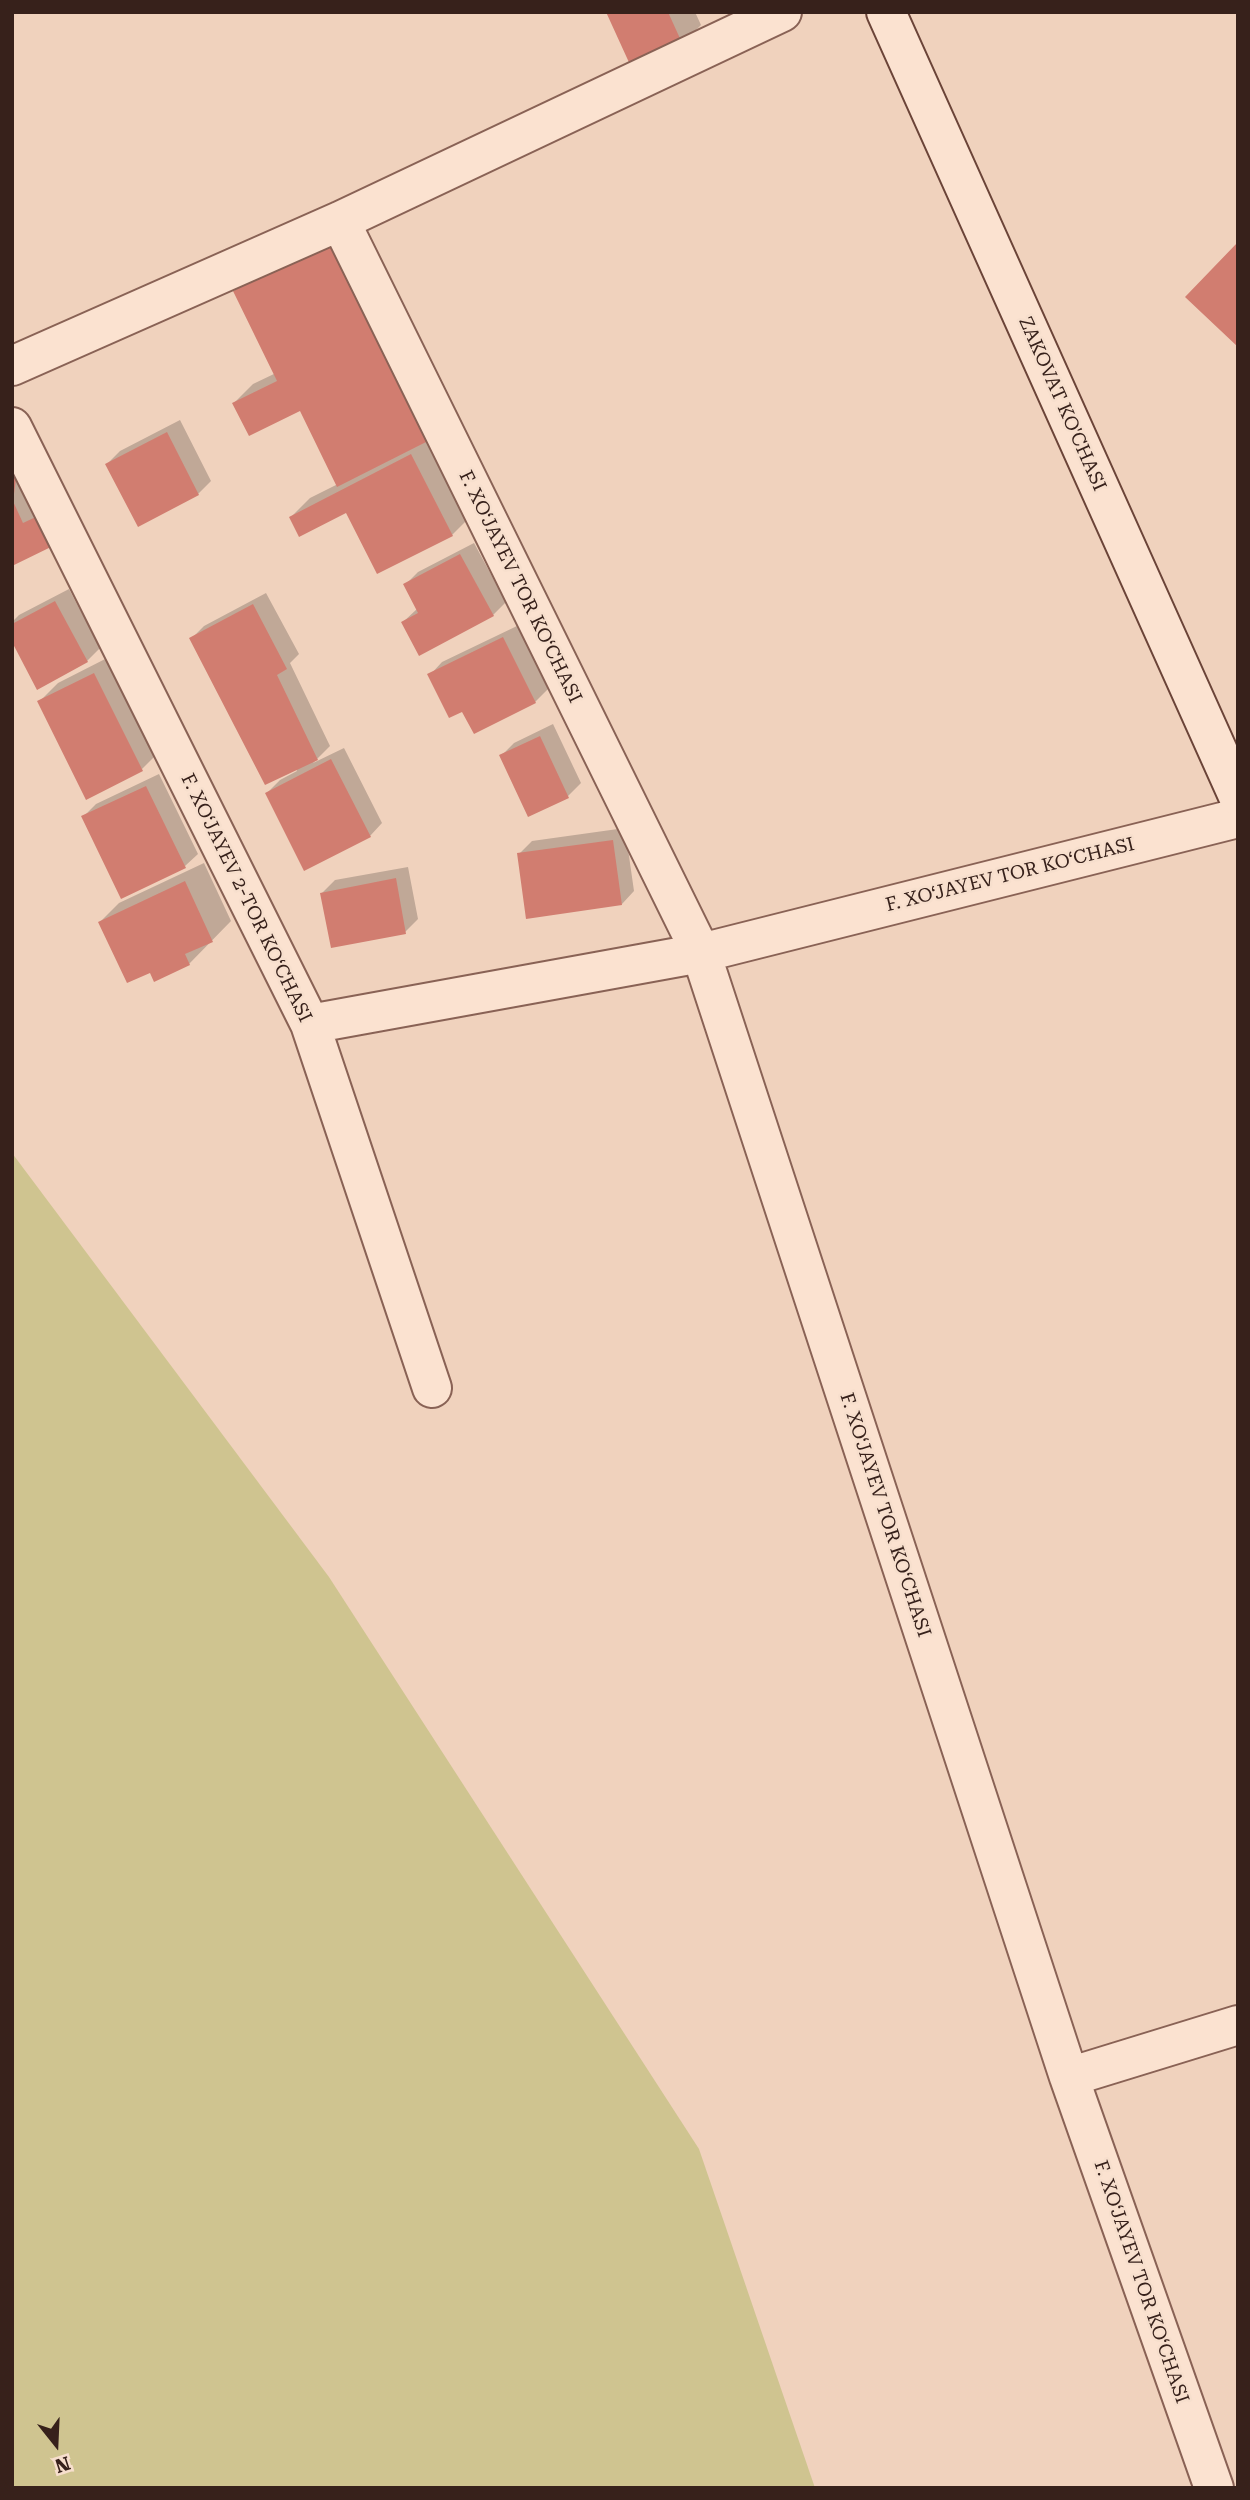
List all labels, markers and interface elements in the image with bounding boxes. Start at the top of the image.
street label: ZAKOVAT KO'CHASI [1013,313,1111,495]
street label: F. XO‘JAYEV TOR KO‘CHASI [454,467,586,707]
street label: F. XO‘JAYEV 2-TOR KO‘CHASI [176,770,316,1026]
street label: F. XO‘JAYEV TOR KO‘CHASI [883,833,1137,917]
street label: F. XO‘JAYEV TOR KO‘CHASI [835,1390,935,1640]
street label: F. XO‘JAYEV TOR KO‘CHASI [1089,2158,1193,2406]
north arrow [21,2409,91,2479]
text: N [52,2451,73,2478]

